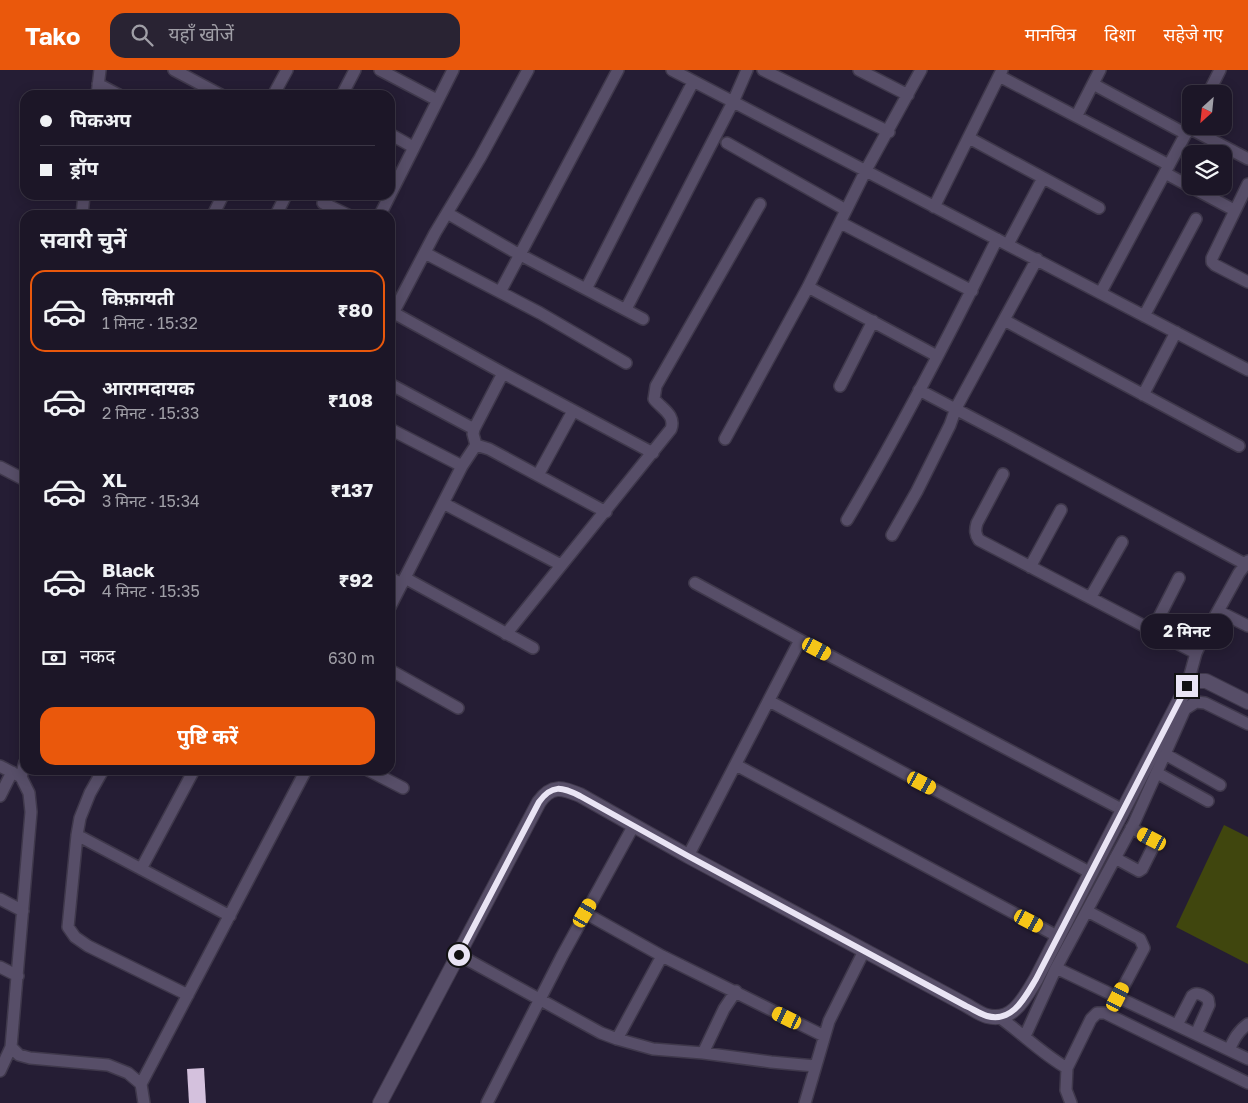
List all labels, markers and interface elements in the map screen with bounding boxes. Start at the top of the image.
search box [110,13,460,58]
text: Tako [25,21,80,50]
icon: search [128,21,156,49]
text: यहाँ खोजें [168,22,234,45]
text: मानचित्र [1025,23,1076,45]
text: दिशा [1104,23,1135,45]
text: सहेजे गए [1163,23,1223,45]
north arrow [1182,85,1232,135]
map controls [1182,85,1232,195]
text: पिकअप [70,108,131,131]
button: layers [1182,145,1232,195]
text: ड्रॉप [70,156,98,179]
text: सवारी चुनें [40,226,126,253]
text: किफ़ायती [102,286,174,309]
icon: car [42,289,87,334]
text: ₹80 [338,298,373,321]
text: 1 मिनट · 15:32 [102,313,198,333]
text: आरामदायक [102,376,194,399]
icon: car [42,379,87,424]
text: ₹108 [328,388,373,411]
text: 2 मिनट · 15:33 [102,403,199,423]
text: XL [102,468,127,491]
icon: car [42,469,87,514]
text: ₹137 [330,478,373,501]
text: 3 मिनट · 15:34 [102,491,200,511]
text: Black [102,558,155,581]
icon: car [42,559,87,604]
text: ₹92 [338,568,373,591]
text: 4 मिनट · 15:35 [102,581,200,601]
callout: 2 मिनट [1141,614,1233,648]
text: 2 मिनट [1163,621,1211,641]
car [800,635,833,663]
icon: cash [40,644,68,672]
text: नकद [80,644,115,667]
text: 630 m [328,648,375,668]
route end [1176,675,1198,697]
button: पुष्टि करें [40,707,375,765]
car [905,769,938,797]
car [1135,826,1168,852]
car [571,896,598,930]
car [1012,907,1045,935]
route start [448,944,470,966]
car [1104,980,1131,1014]
car [770,1005,803,1031]

